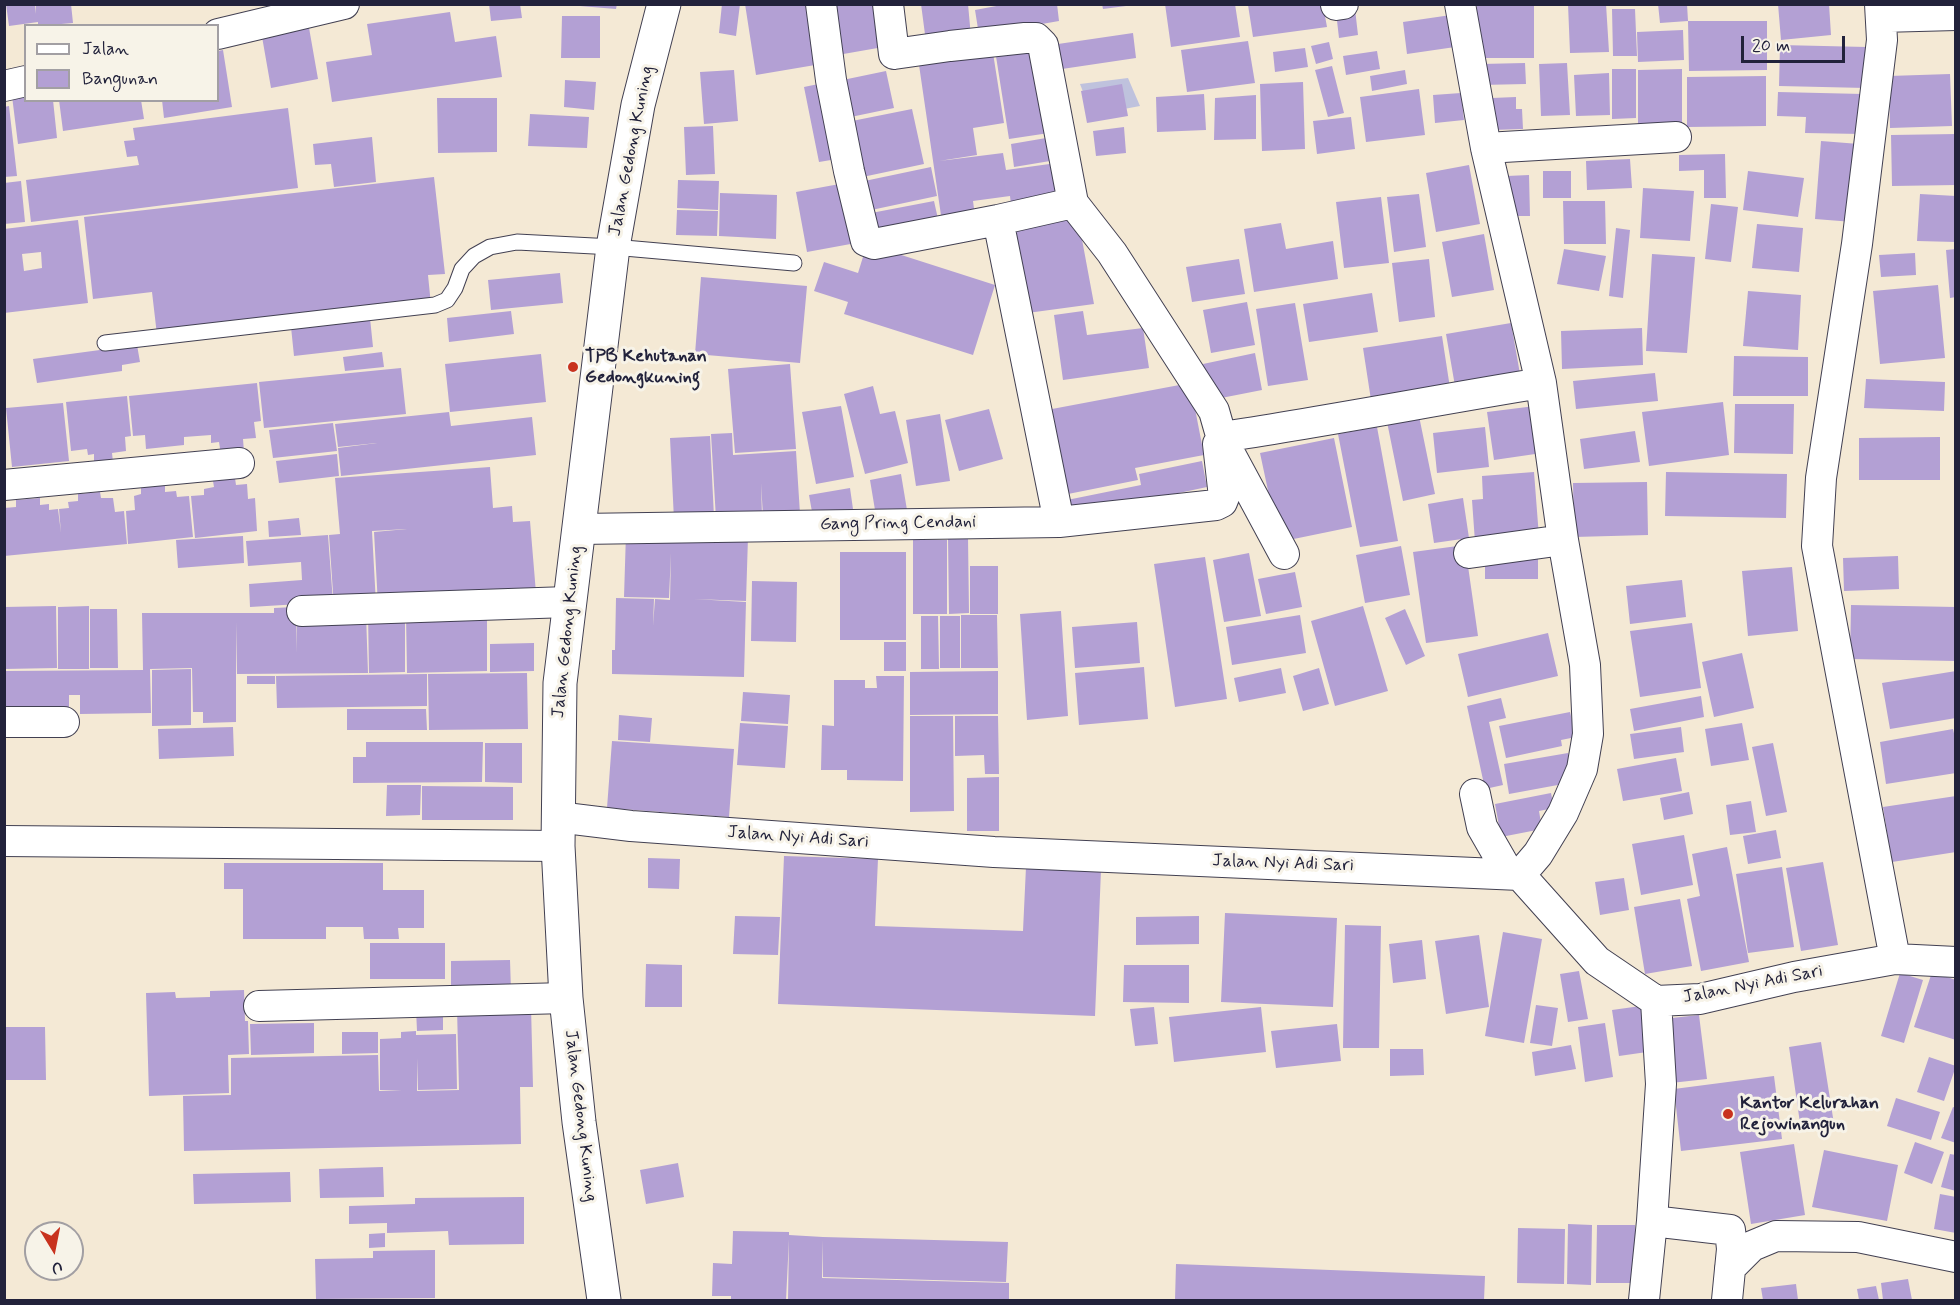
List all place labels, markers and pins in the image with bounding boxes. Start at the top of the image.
place label: TPB Kehutanan Gedongkuning [585,346,707,388]
marker: TPB Kehutanan Gedongkuning [566,360,580,374]
place label: Kantor Kelurahan Rejowinangun [1740,1093,1879,1136]
marker: Kantor Kelurahan Rejowinangun [1721,1107,1735,1121]

